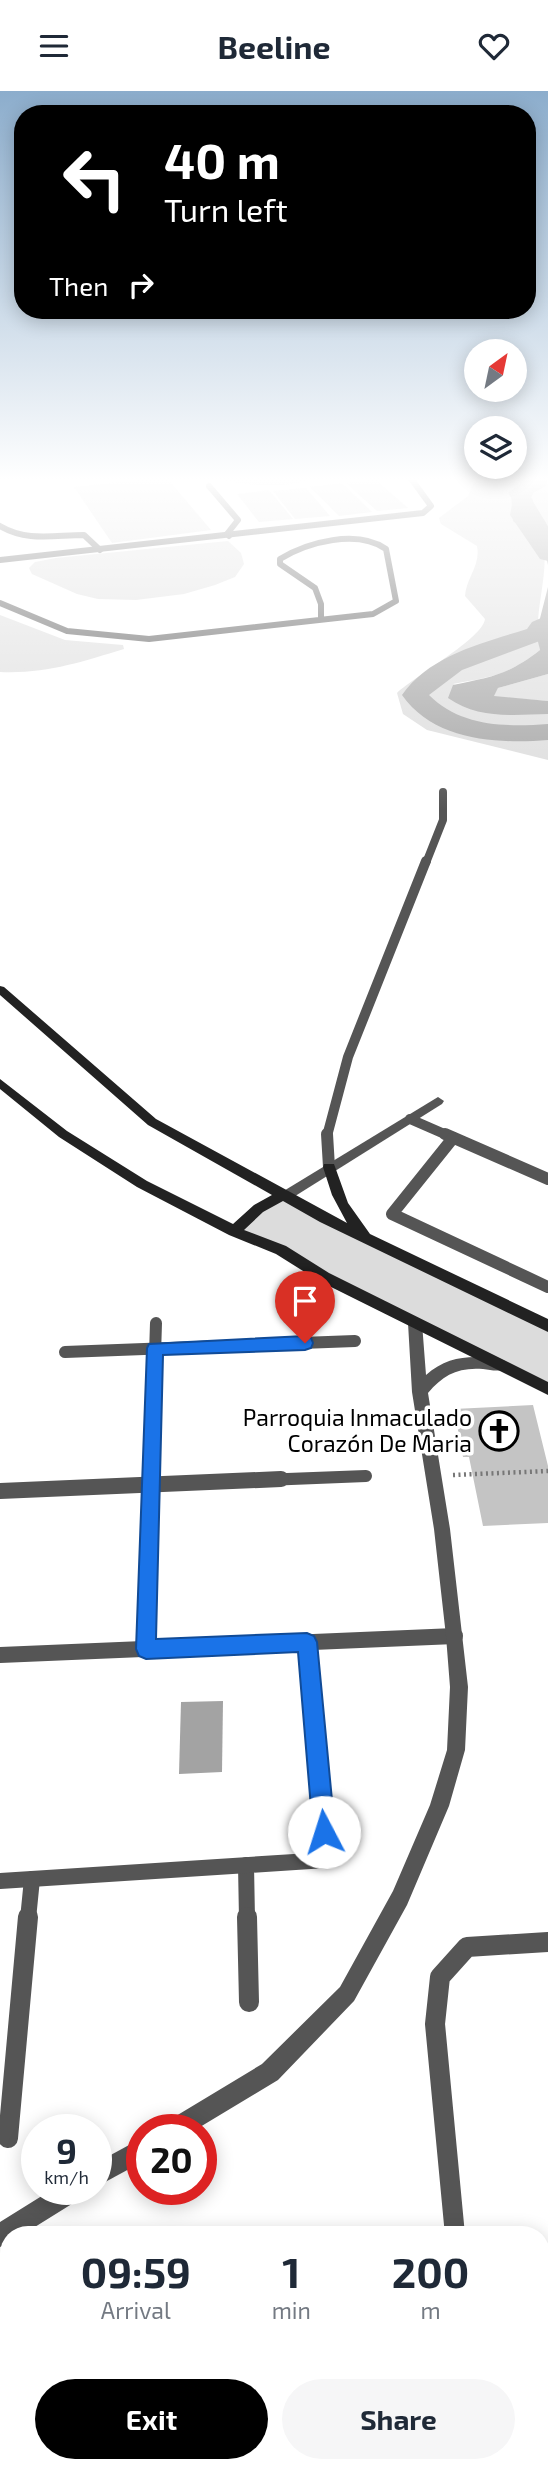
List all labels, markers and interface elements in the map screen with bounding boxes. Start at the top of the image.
icon: menu [35,27,73,65]
text: Beeline [217,27,331,65]
icon: heart [475,27,513,65]
text: 40 m [164,130,280,189]
icon: left [49,133,140,224]
text: Turn left [164,190,288,228]
icon: right [122,266,160,304]
text: Then [49,270,108,301]
north arrow [464,339,527,403]
map controls [464,339,527,479]
button: layers [464,416,527,479]
pin [275,1271,335,1343]
icon: arrive [286,1282,324,1320]
place label: Parroquia Inmaculado Corazón De Maria [243,1403,472,1457]
church icon: Parroquia Inmaculado Corazón De Maria [478,1410,520,1452]
position arrow [287,1795,361,1869]
speed limit sign: 20 [126,2114,217,2205]
text: 9 [56,2129,77,2171]
text: km/h [44,2166,89,2188]
text: 09:59 [81,2246,191,2296]
text: 1 [282,2246,300,2296]
text: 200 [392,2246,469,2296]
text: Arrival [101,2296,171,2324]
text: min [272,2296,311,2324]
text: m [420,2296,441,2324]
button: Exit [35,2379,268,2459]
button: Share [282,2379,515,2459]

